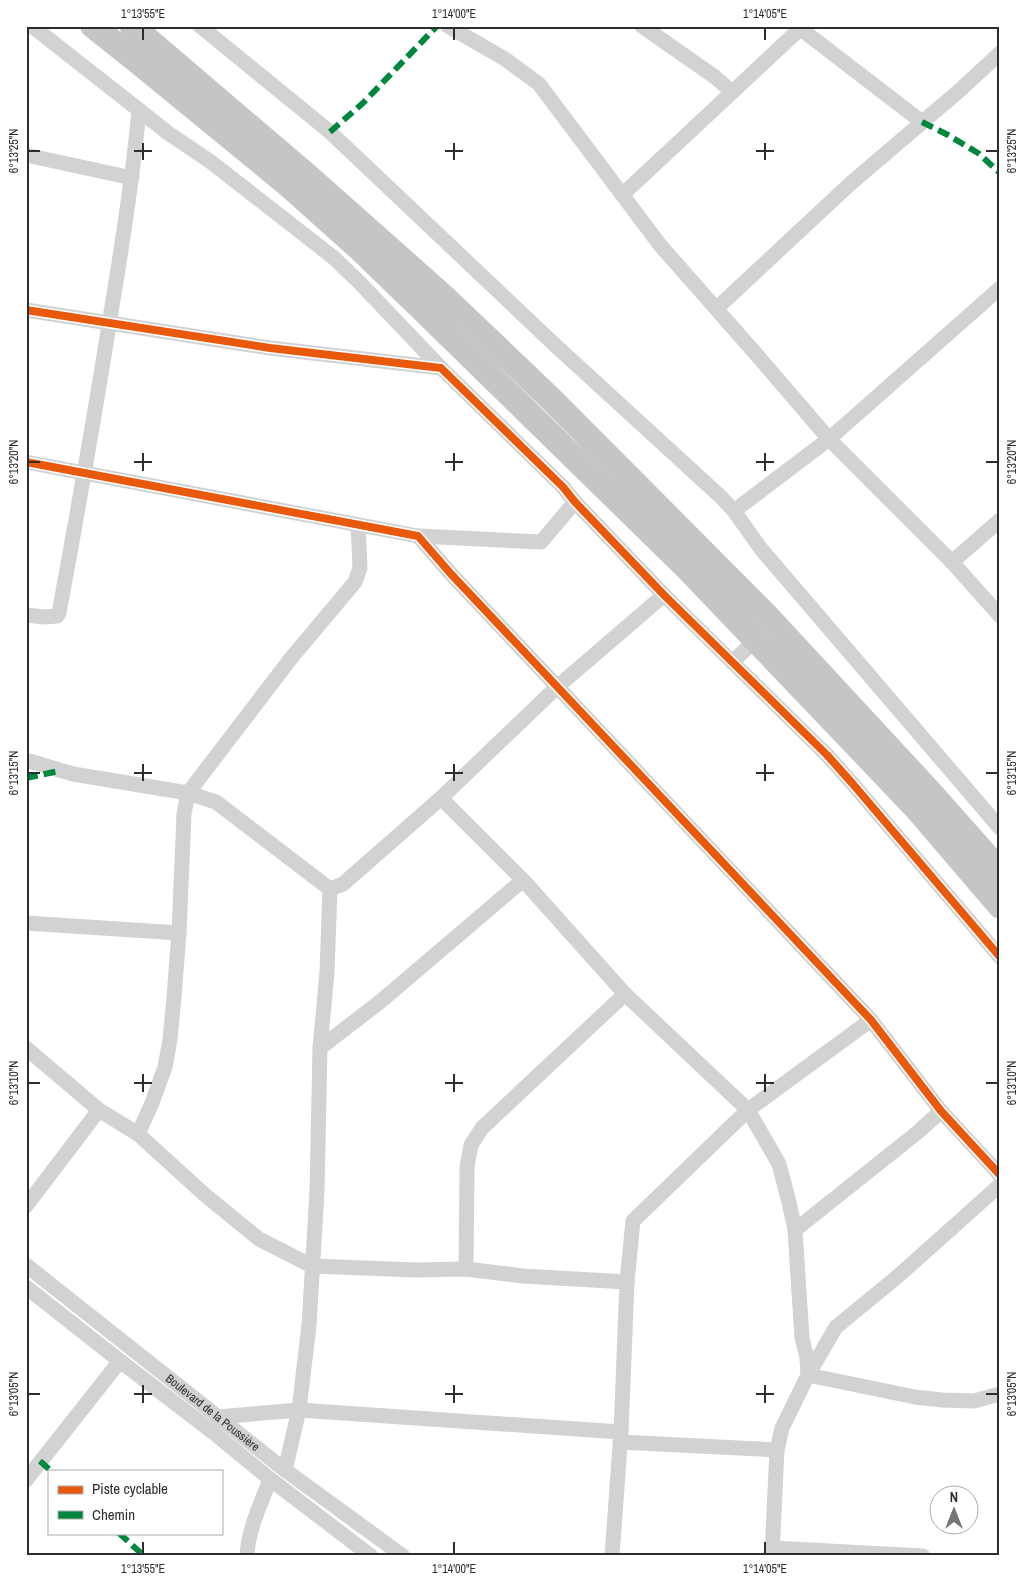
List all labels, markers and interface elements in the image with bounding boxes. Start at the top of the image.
text: 1°13'55"E [121,6,165,22]
text: 1°14'00"E [432,6,476,22]
text: 1°14'05"E [743,6,787,22]
text: 6°13'25"N [6,129,22,173]
text: 6°13'25"N [1004,129,1020,173]
text: 6°13'20"N [6,440,22,484]
text: 6°13'20"N [1004,440,1020,484]
text: 6°13'15"N [6,751,22,795]
text: 6°13'15"N [1004,751,1020,795]
text: 6°13'10"N [6,1061,22,1105]
text: 6°13'10"N [1004,1061,1020,1105]
street label: Boulevard de la Poussière [162,1371,263,1455]
text: 6°13'05"N [6,1372,22,1416]
text: 6°13'05"N [1004,1372,1020,1416]
legend [48,1470,222,1534]
text: Piste cyclable [92,1478,168,1499]
north arrow [928,1484,978,1534]
text: N [950,1488,958,1506]
text: Chemin [92,1504,135,1525]
text: 1°13'55"E [121,1561,165,1577]
text: 1°14'00"E [432,1561,476,1577]
text: 1°14'05"E [743,1561,787,1577]

